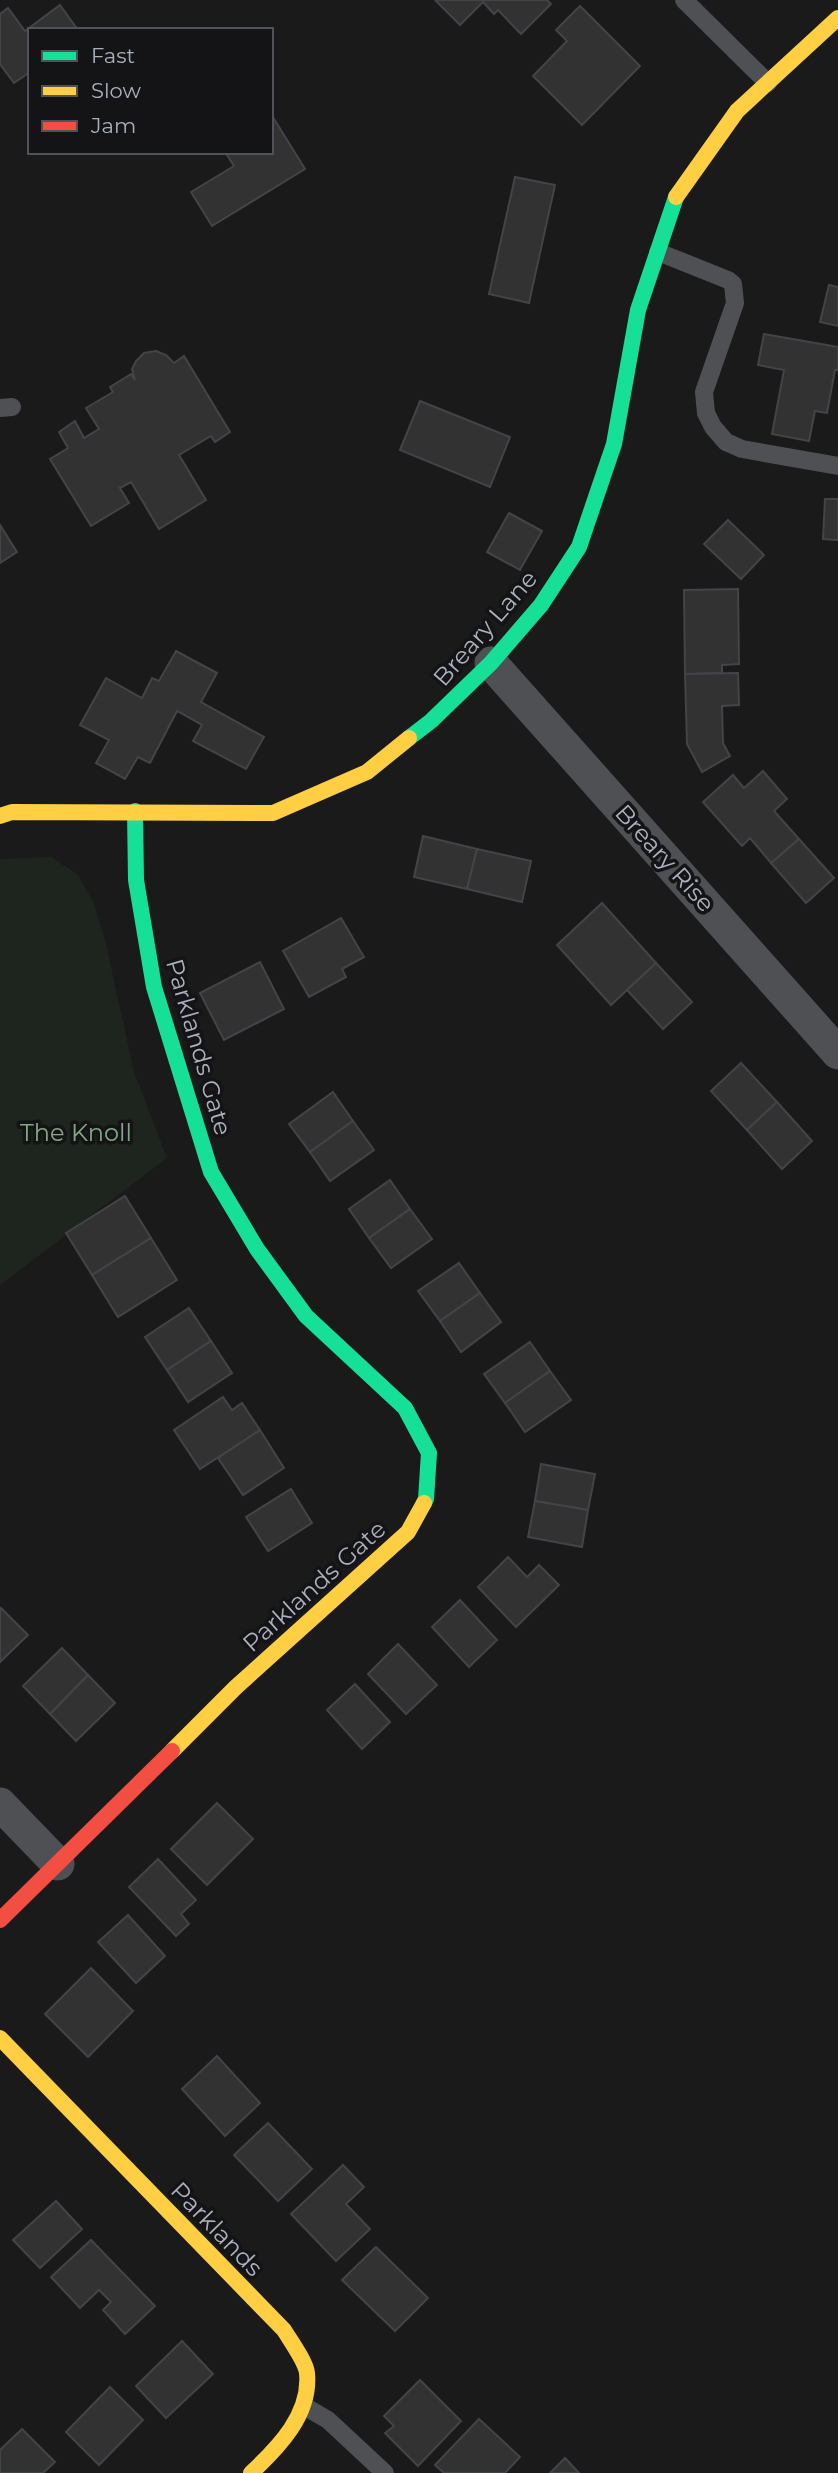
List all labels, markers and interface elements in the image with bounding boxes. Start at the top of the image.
legend [28,28,273,154]
text: Fast [91,43,135,68]
text: Slow [91,78,141,103]
text: Jam [90,113,136,138]
street label: Breary Lane [427,564,543,692]
street label: Breary Rise [609,798,721,918]
street label: Parklands Gate [160,955,238,1139]
park label: The Knoll [20,1118,132,1147]
street label: Parklands Gate [237,1514,391,1658]
street label: Parklands [165,2176,269,2282]

